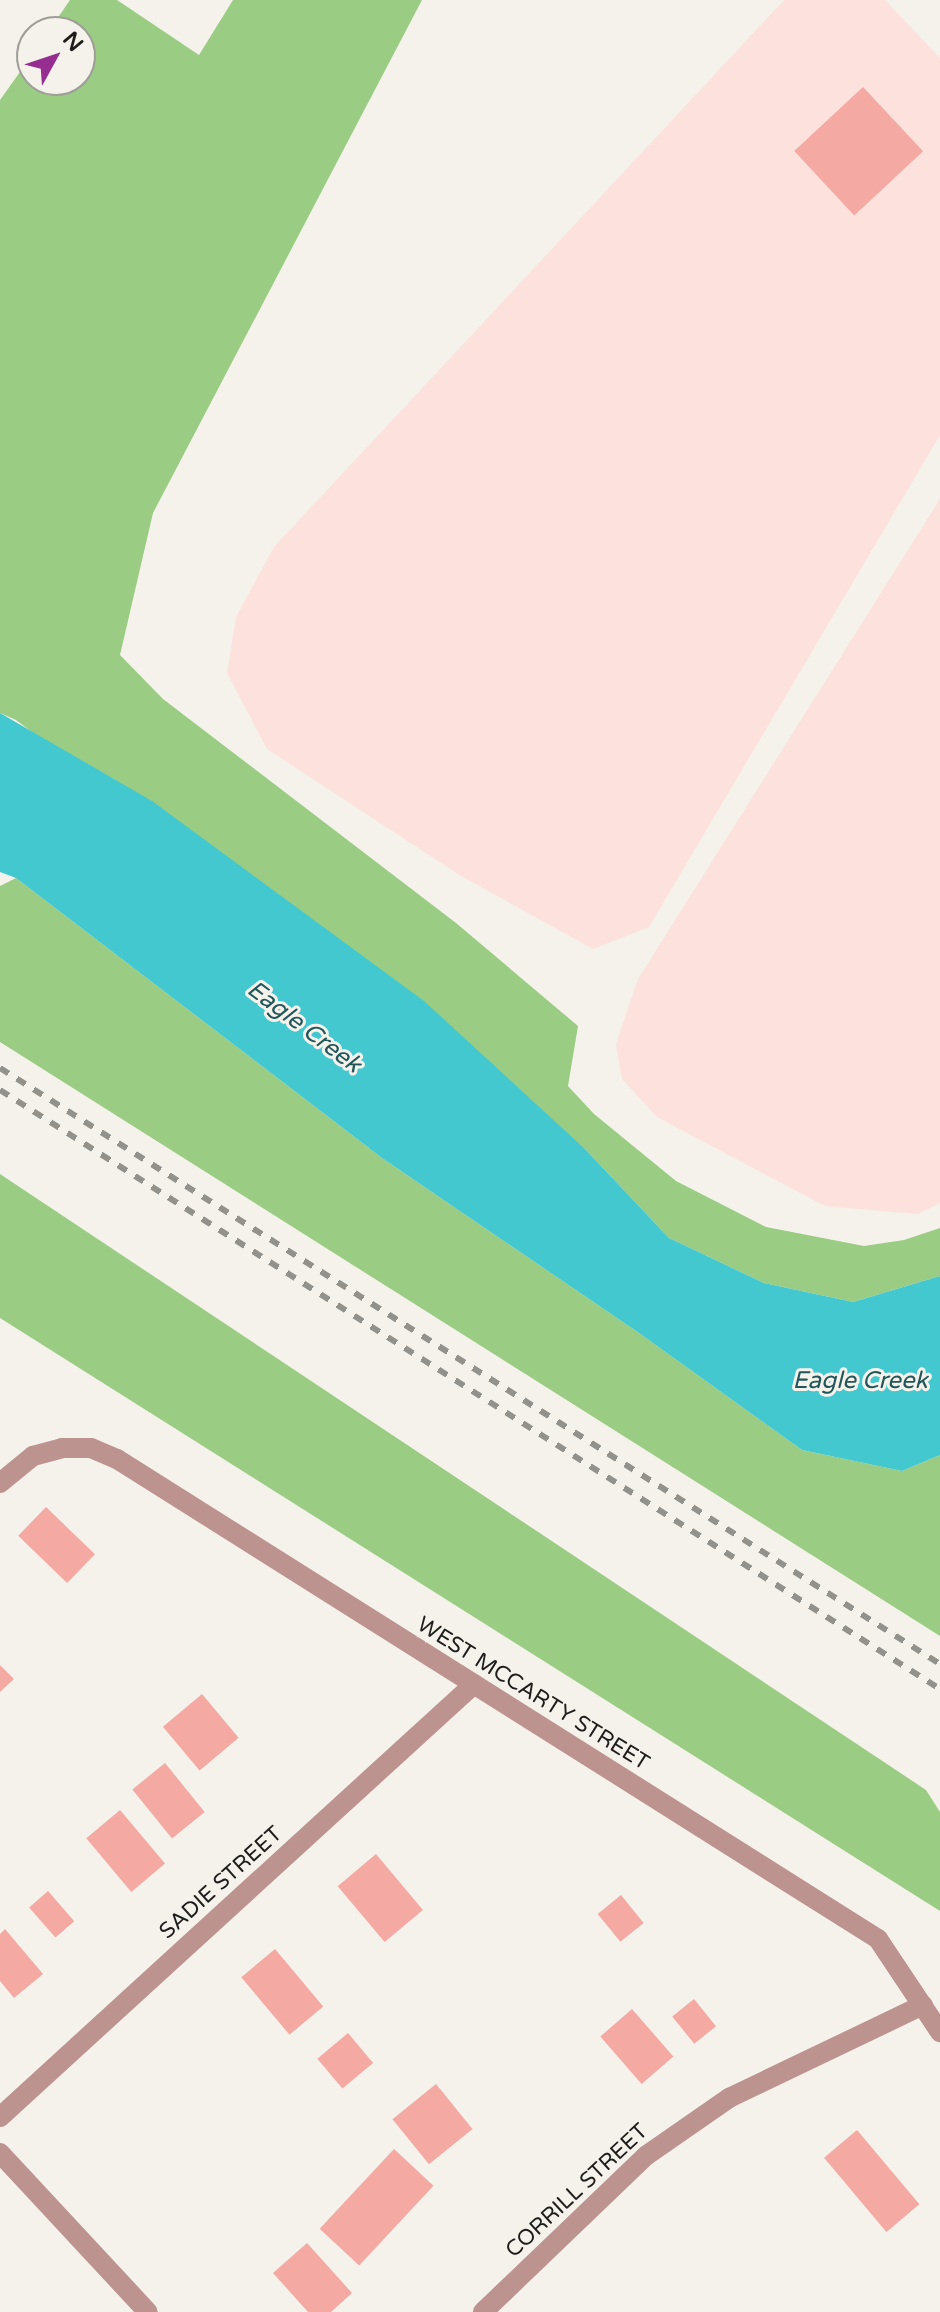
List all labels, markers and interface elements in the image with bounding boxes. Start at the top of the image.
north arrow [16,16,96,96]
text: N [57,27,88,57]
water label: Eagle Creek [241,975,367,1079]
water label: Eagle Creek [792,1367,928,1395]
street label: WEST MCCARTY STREET [412,1612,654,1776]
street label: SADIE STREET [154,1821,288,1945]
street label: CORRILL STREET [500,2118,654,2264]

